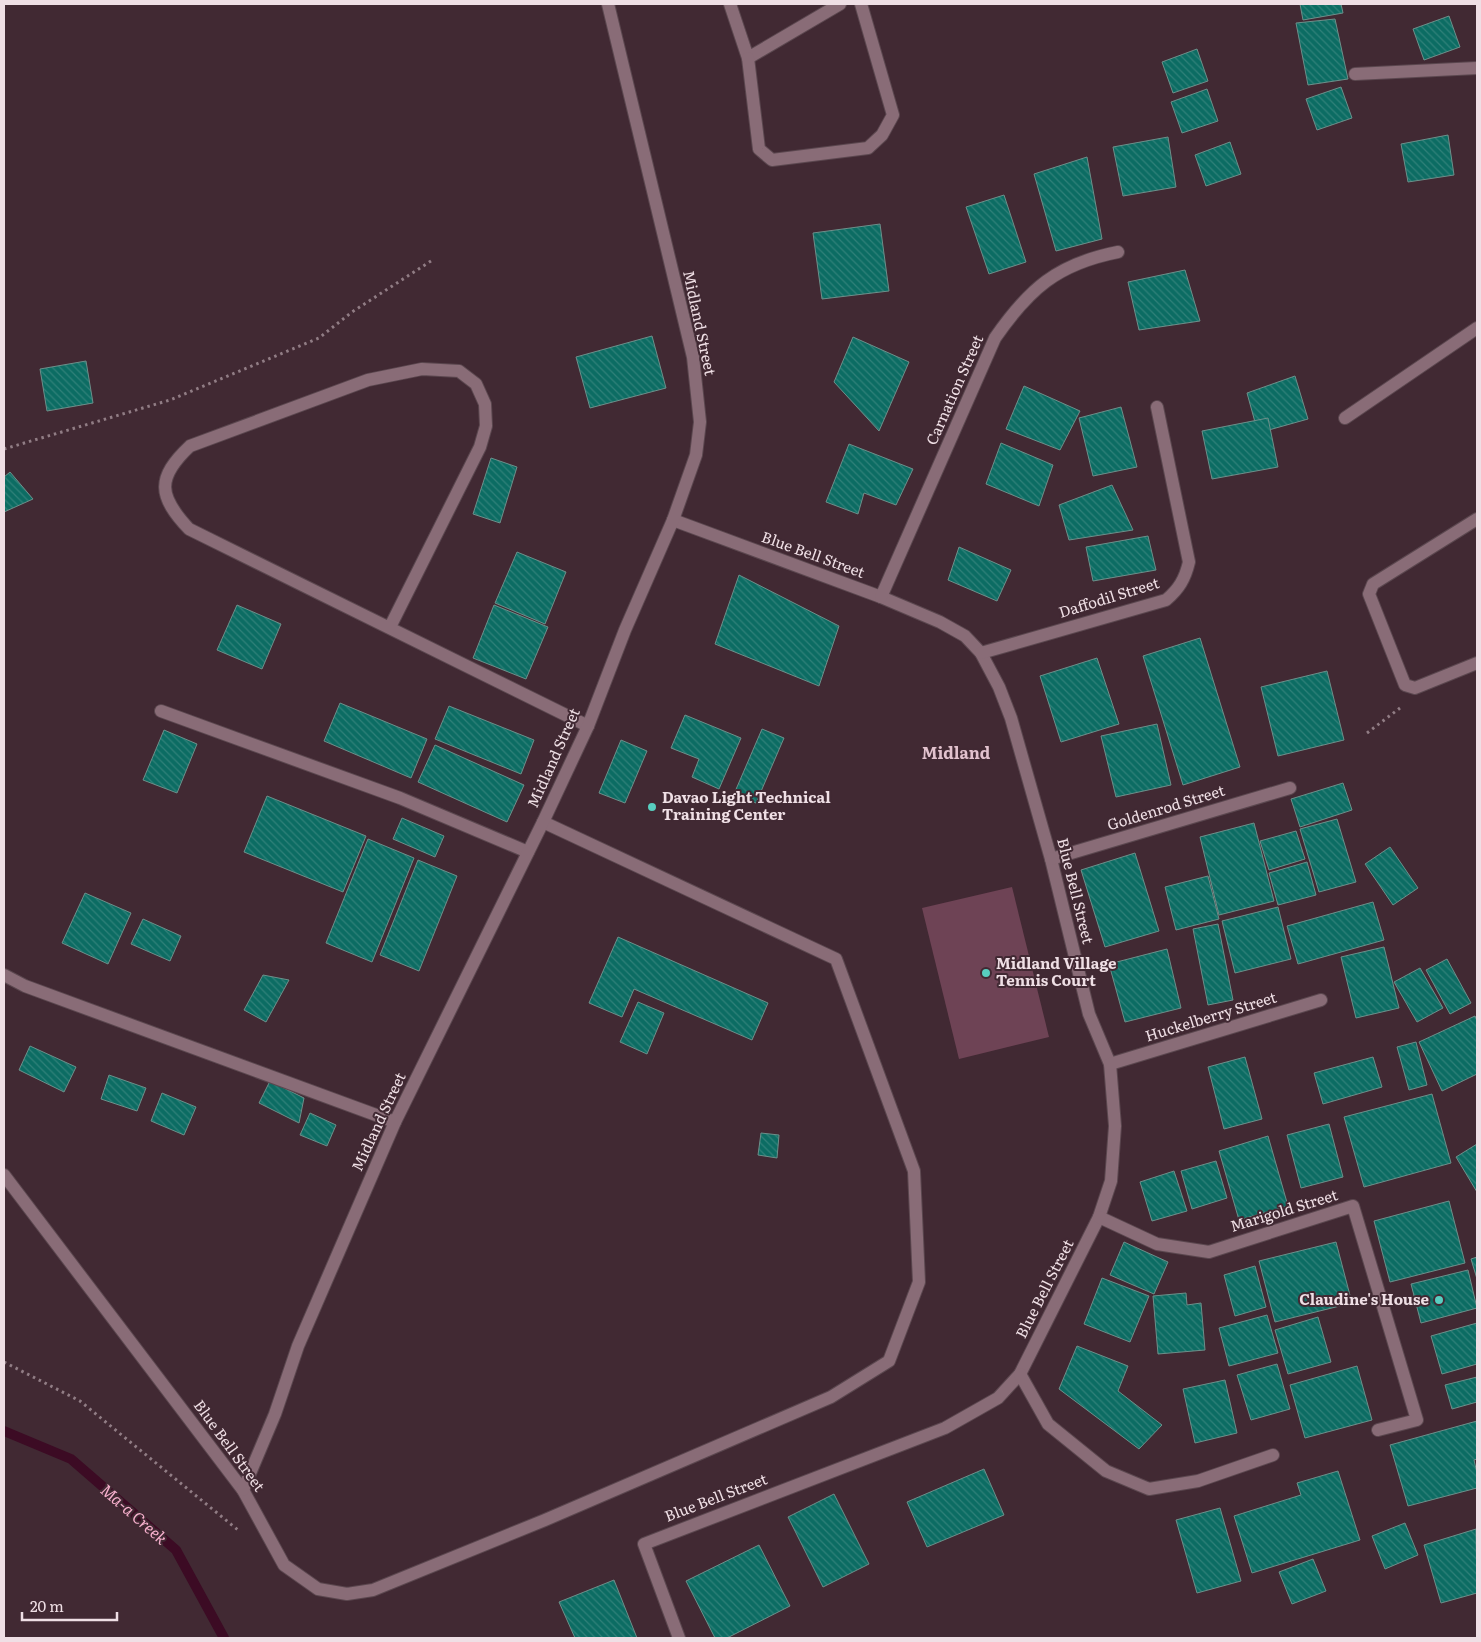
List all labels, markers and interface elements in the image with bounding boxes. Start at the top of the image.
street label: Midland Street [678,268,723,377]
street label: Carnation Street [919,331,988,448]
street label: Blue Bell Street [759,524,868,583]
street label: Daffodil Street [1055,570,1162,623]
street label: Midland Street [520,704,585,811]
district label: Midland [922,740,991,764]
street label: Goldenrod Street [1104,778,1227,835]
place label: Davao Light Technical Training Center [662,785,831,825]
marker: Davao Light Technical Training Center [646,801,658,813]
street label: Blue Bell Street [1052,835,1101,946]
place label: Midland Village Tennis Court [996,951,1117,991]
marker: Midland Village Tennis Court [980,967,992,979]
street label: Huckelberry Street [1142,985,1279,1046]
street label: Midland Street [345,1068,411,1175]
street label: Marigold Street [1227,1182,1340,1237]
street label: Blue Bell Street [1009,1235,1079,1342]
place label: Claudine's House [1299,1287,1430,1310]
marker: Claudine's House [1433,1294,1445,1306]
street label: Blue Bell Street [189,1395,271,1496]
street label: Blue Bell Street [661,1466,770,1527]
water label: Ma-a Creek [96,1477,174,1549]
scale bar [22,1590,118,1622]
text: 20 m [30,1594,64,1617]

